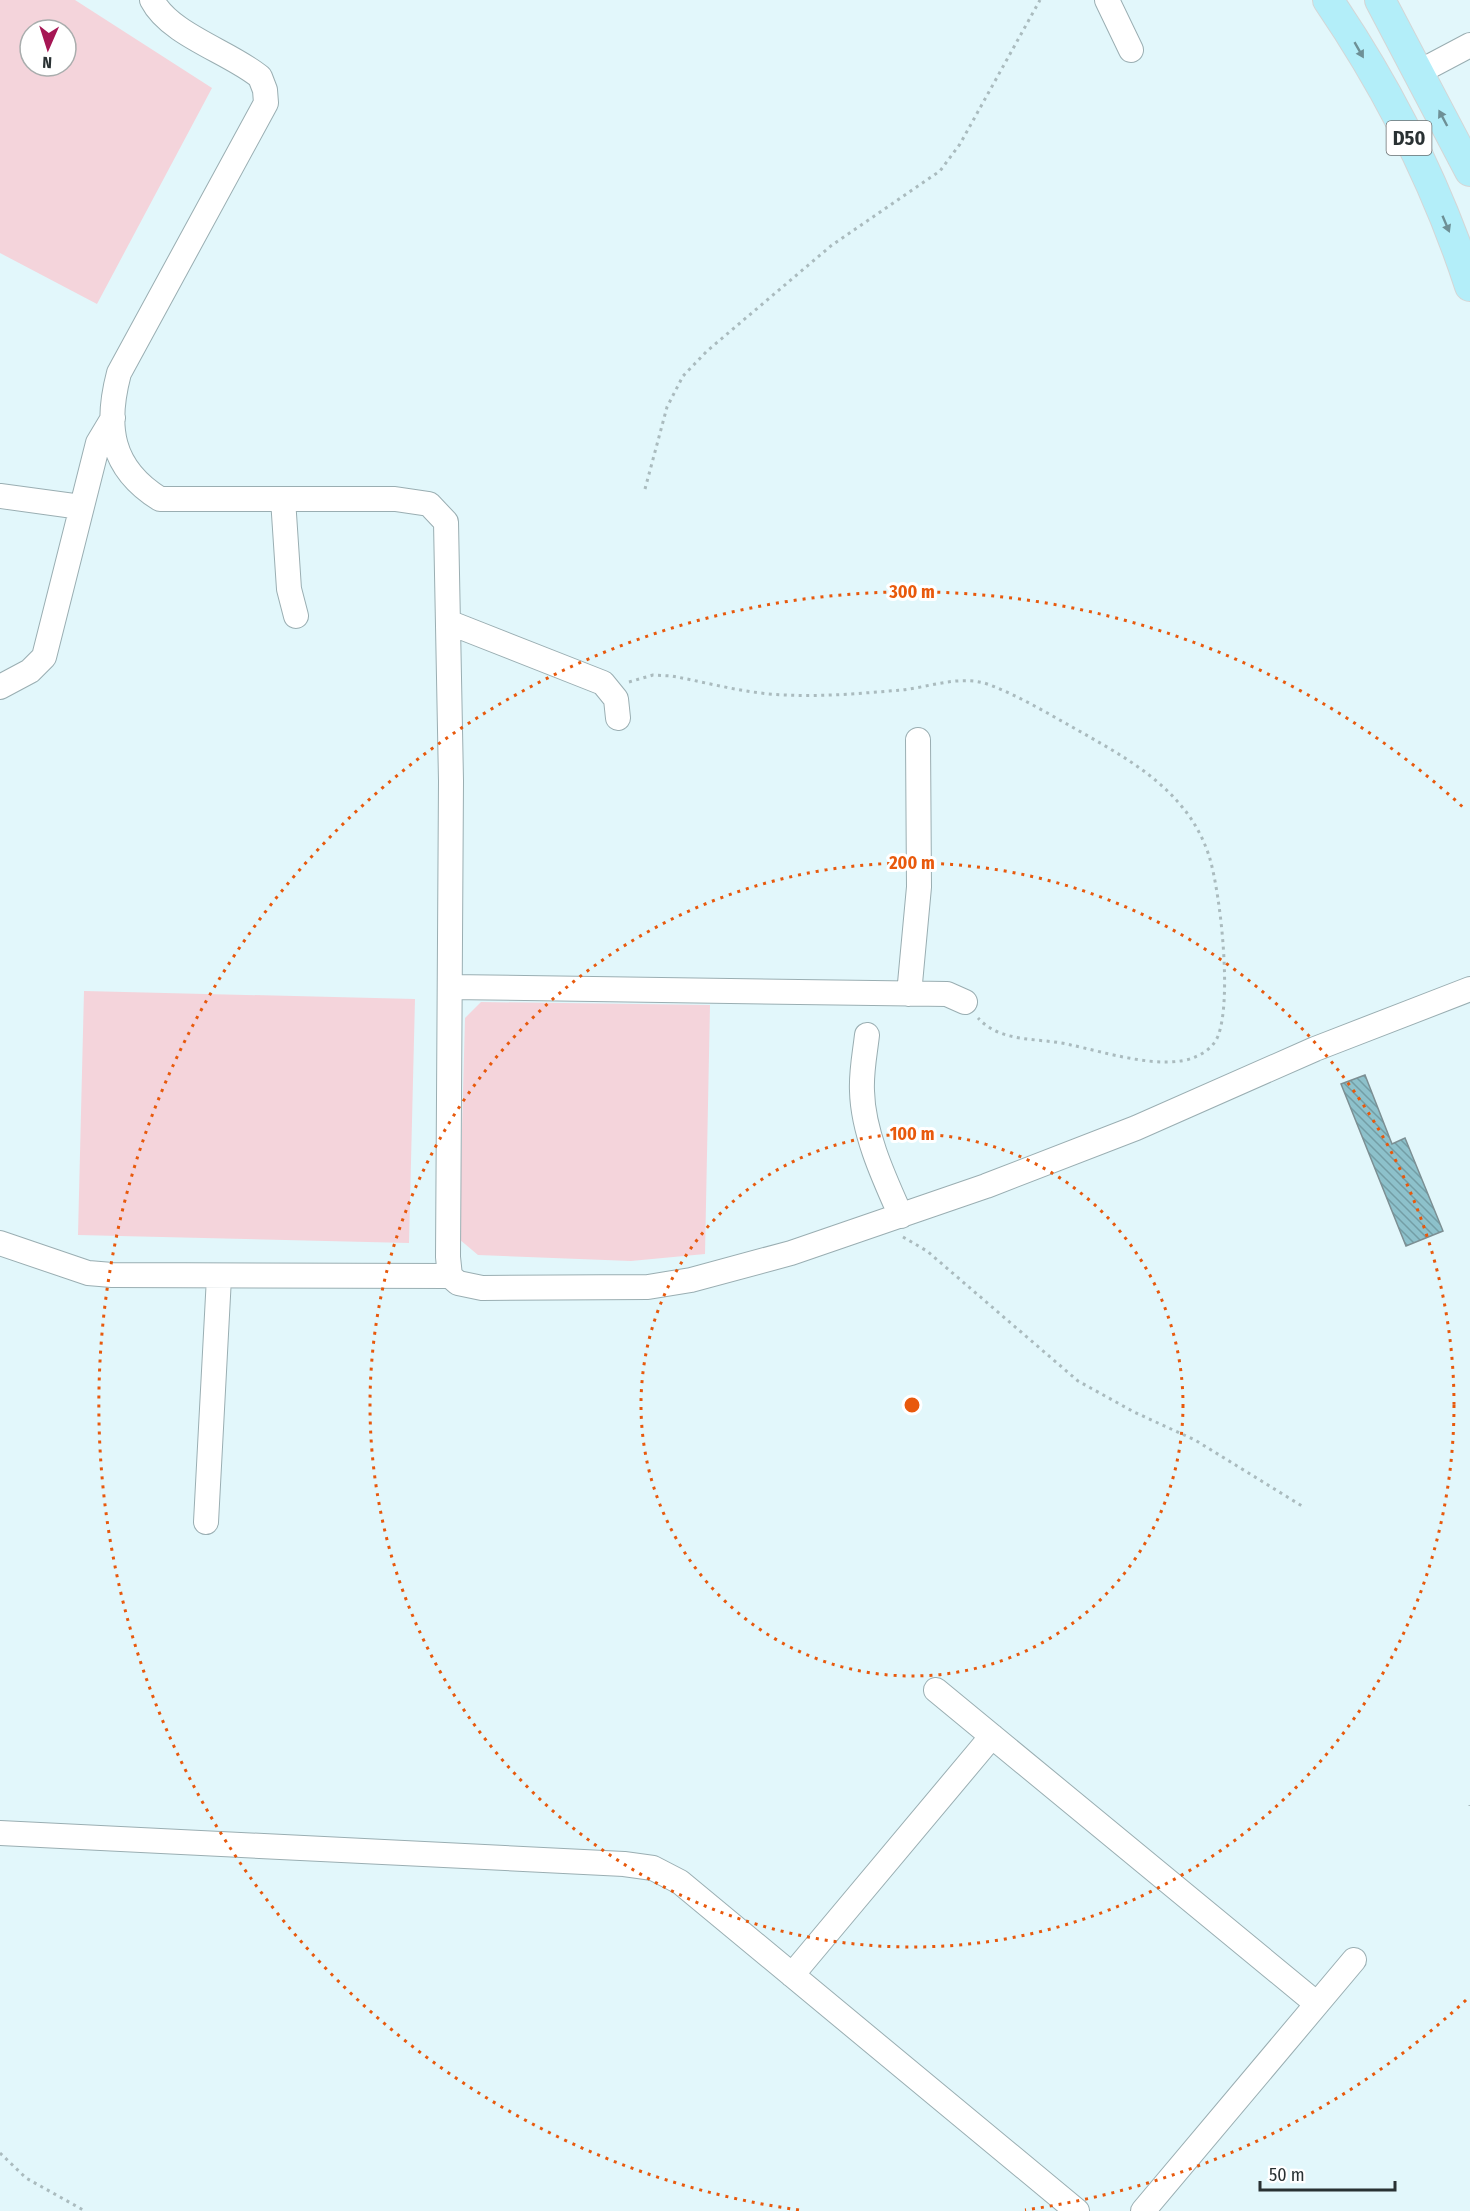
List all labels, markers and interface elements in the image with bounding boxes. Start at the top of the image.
north arrow [18,18,78,78]
one-way arrow [1354,42,1364,59]
text: N [42,53,53,72]
one-way arrow [1439,110,1448,127]
road number: D50 [1386,121,1432,155]
one-way arrow [1441,215,1451,233]
text: 300 m [888,581,935,603]
text: 200 m [888,852,935,874]
text: 100 m [890,1123,934,1145]
centre of rings [902,1395,922,1415]
scale bar [1260,2154,1395,2192]
text: 50 m [1269,2164,1305,2186]

